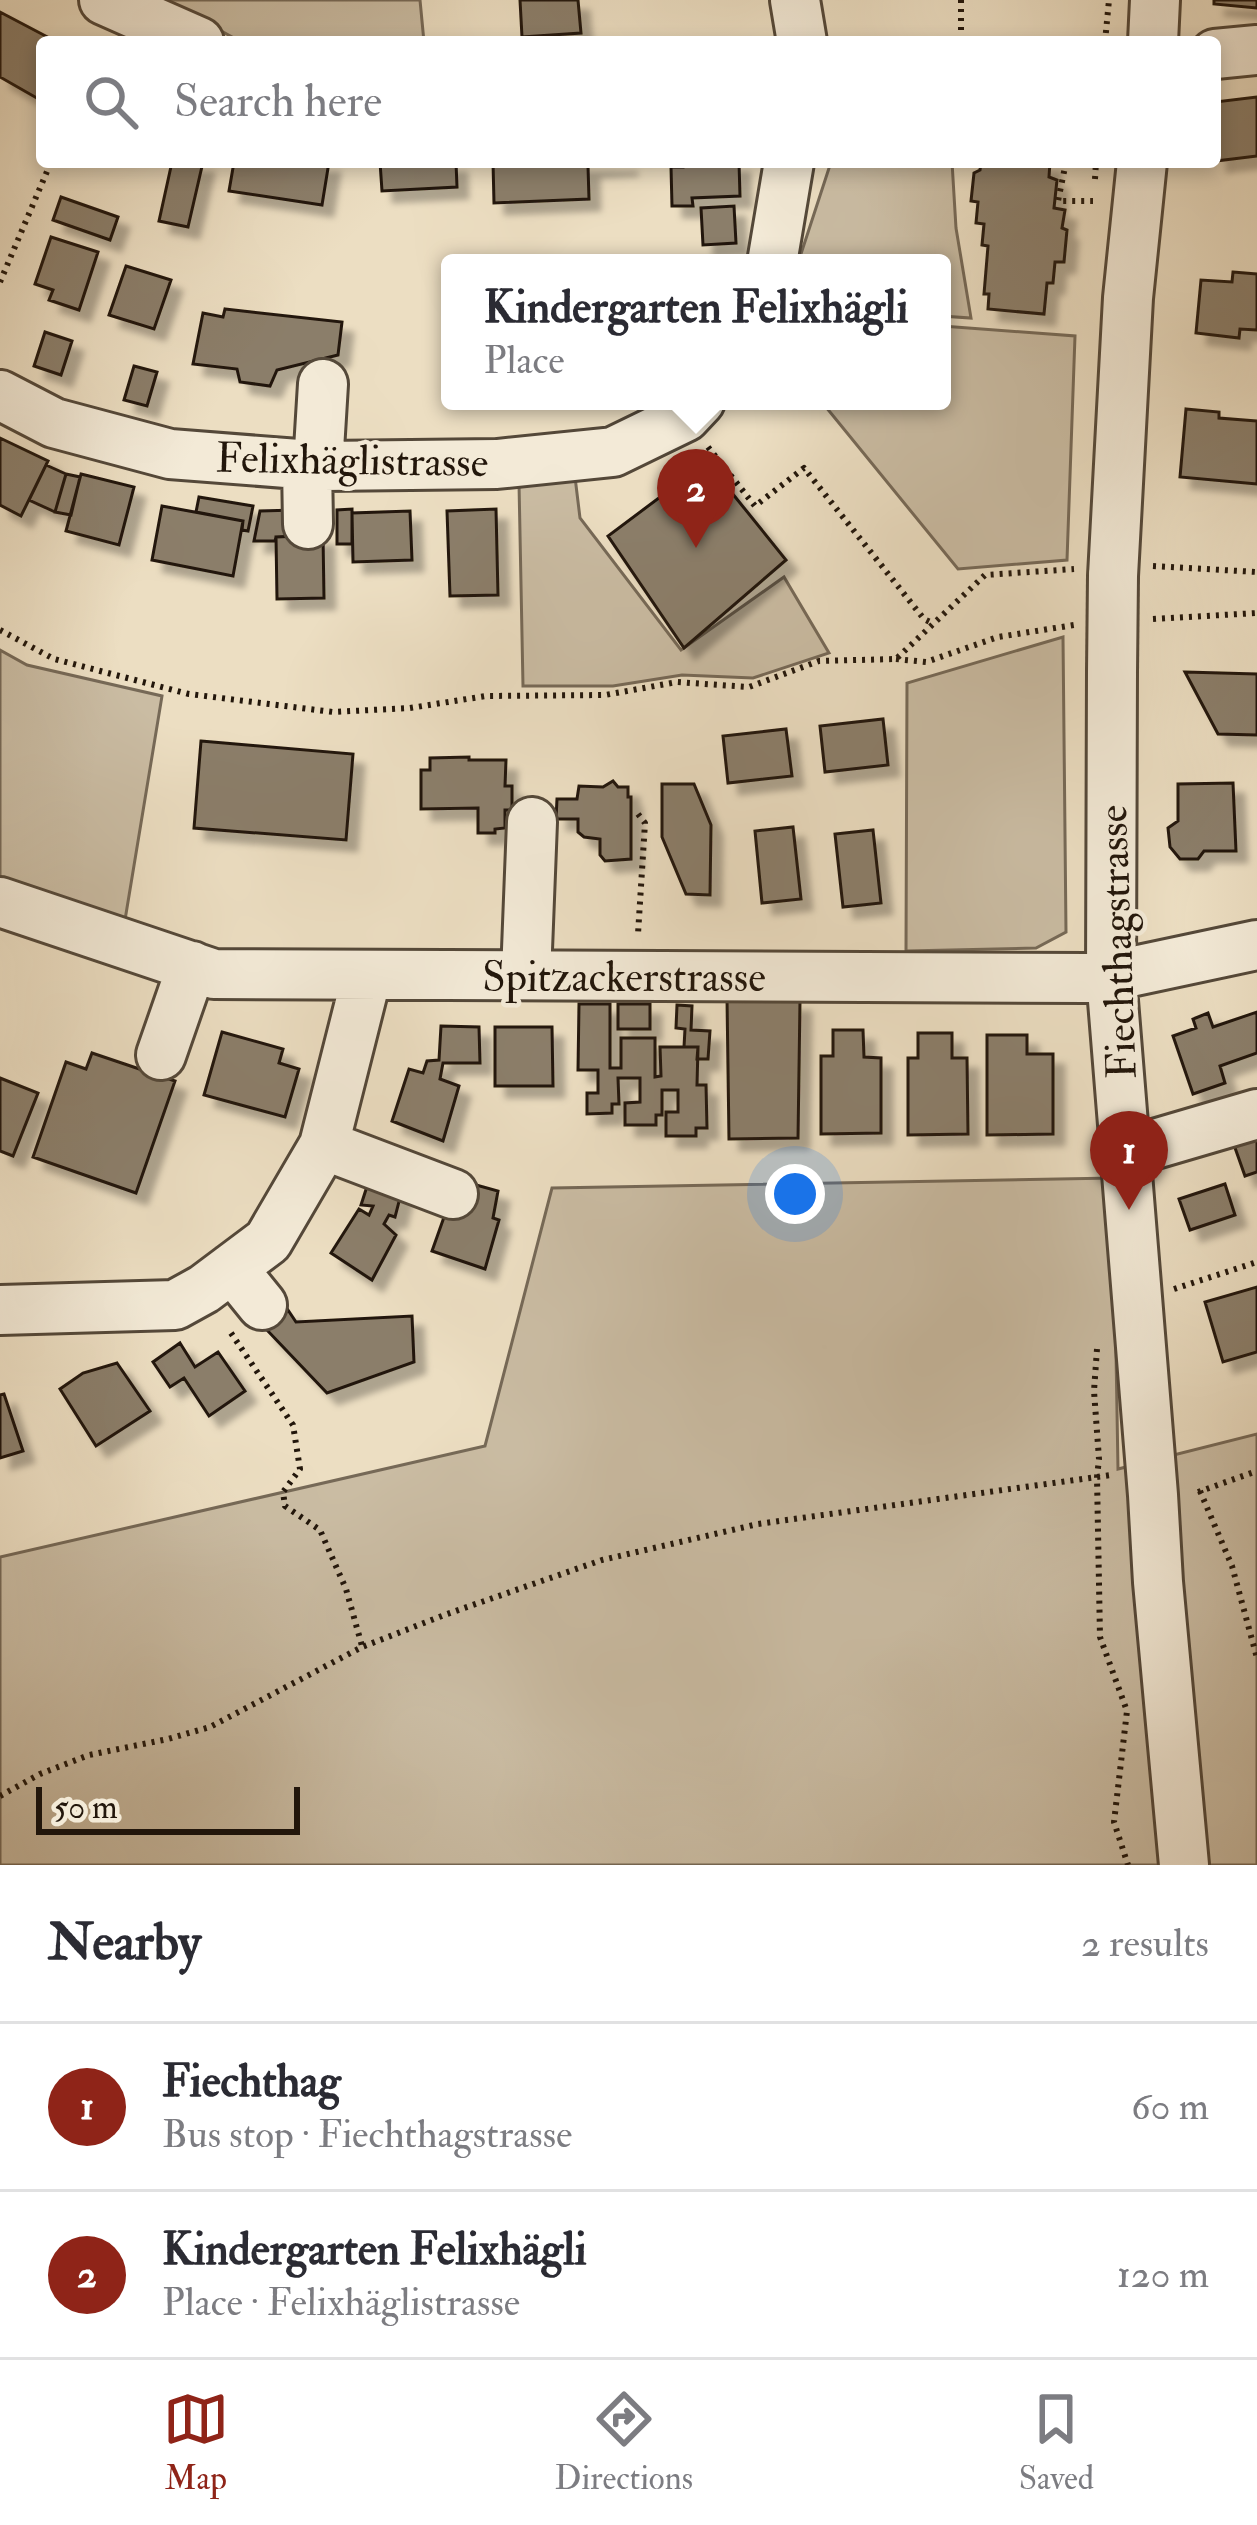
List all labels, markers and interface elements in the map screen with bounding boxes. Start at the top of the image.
search box [36,36,1221,168]
icon: search [78,69,144,135]
text: Search here [174,74,382,130]
popup [441,254,951,410]
text: Kindergarten Felixhägli [484,280,908,336]
text: Place [484,336,565,385]
street label: Felixhäglistrasse [215,433,489,489]
pin: 2 [657,449,735,548]
street label: Fiechthagstrasse [1087,804,1149,1080]
street label: Spitzackerstrasse [482,952,766,1004]
pin: 1 [1090,1111,1168,1210]
your location [765,1164,825,1224]
scale bar [36,1781,300,1834]
text: 50 m [54,1787,118,1828]
text: Nearby [48,1911,201,1975]
text: 2 results [1081,1919,1209,1968]
text: Fiechthag [162,2054,341,2110]
text: 1 [80,2082,94,2131]
text: 60 m [1131,2082,1209,2131]
text: Bus stop · Fiechthagstrasse [162,2110,572,2159]
text: Kindergarten Felixhägli [162,2222,587,2278]
text: 2 [77,2250,97,2299]
text: 120 m [1117,2250,1209,2299]
text: Place · Felixhäglistrasse [162,2278,520,2327]
tab: Map [163,2386,229,2499]
tab: Directions [555,2386,693,2499]
tab: Saved [1019,2386,1094,2499]

